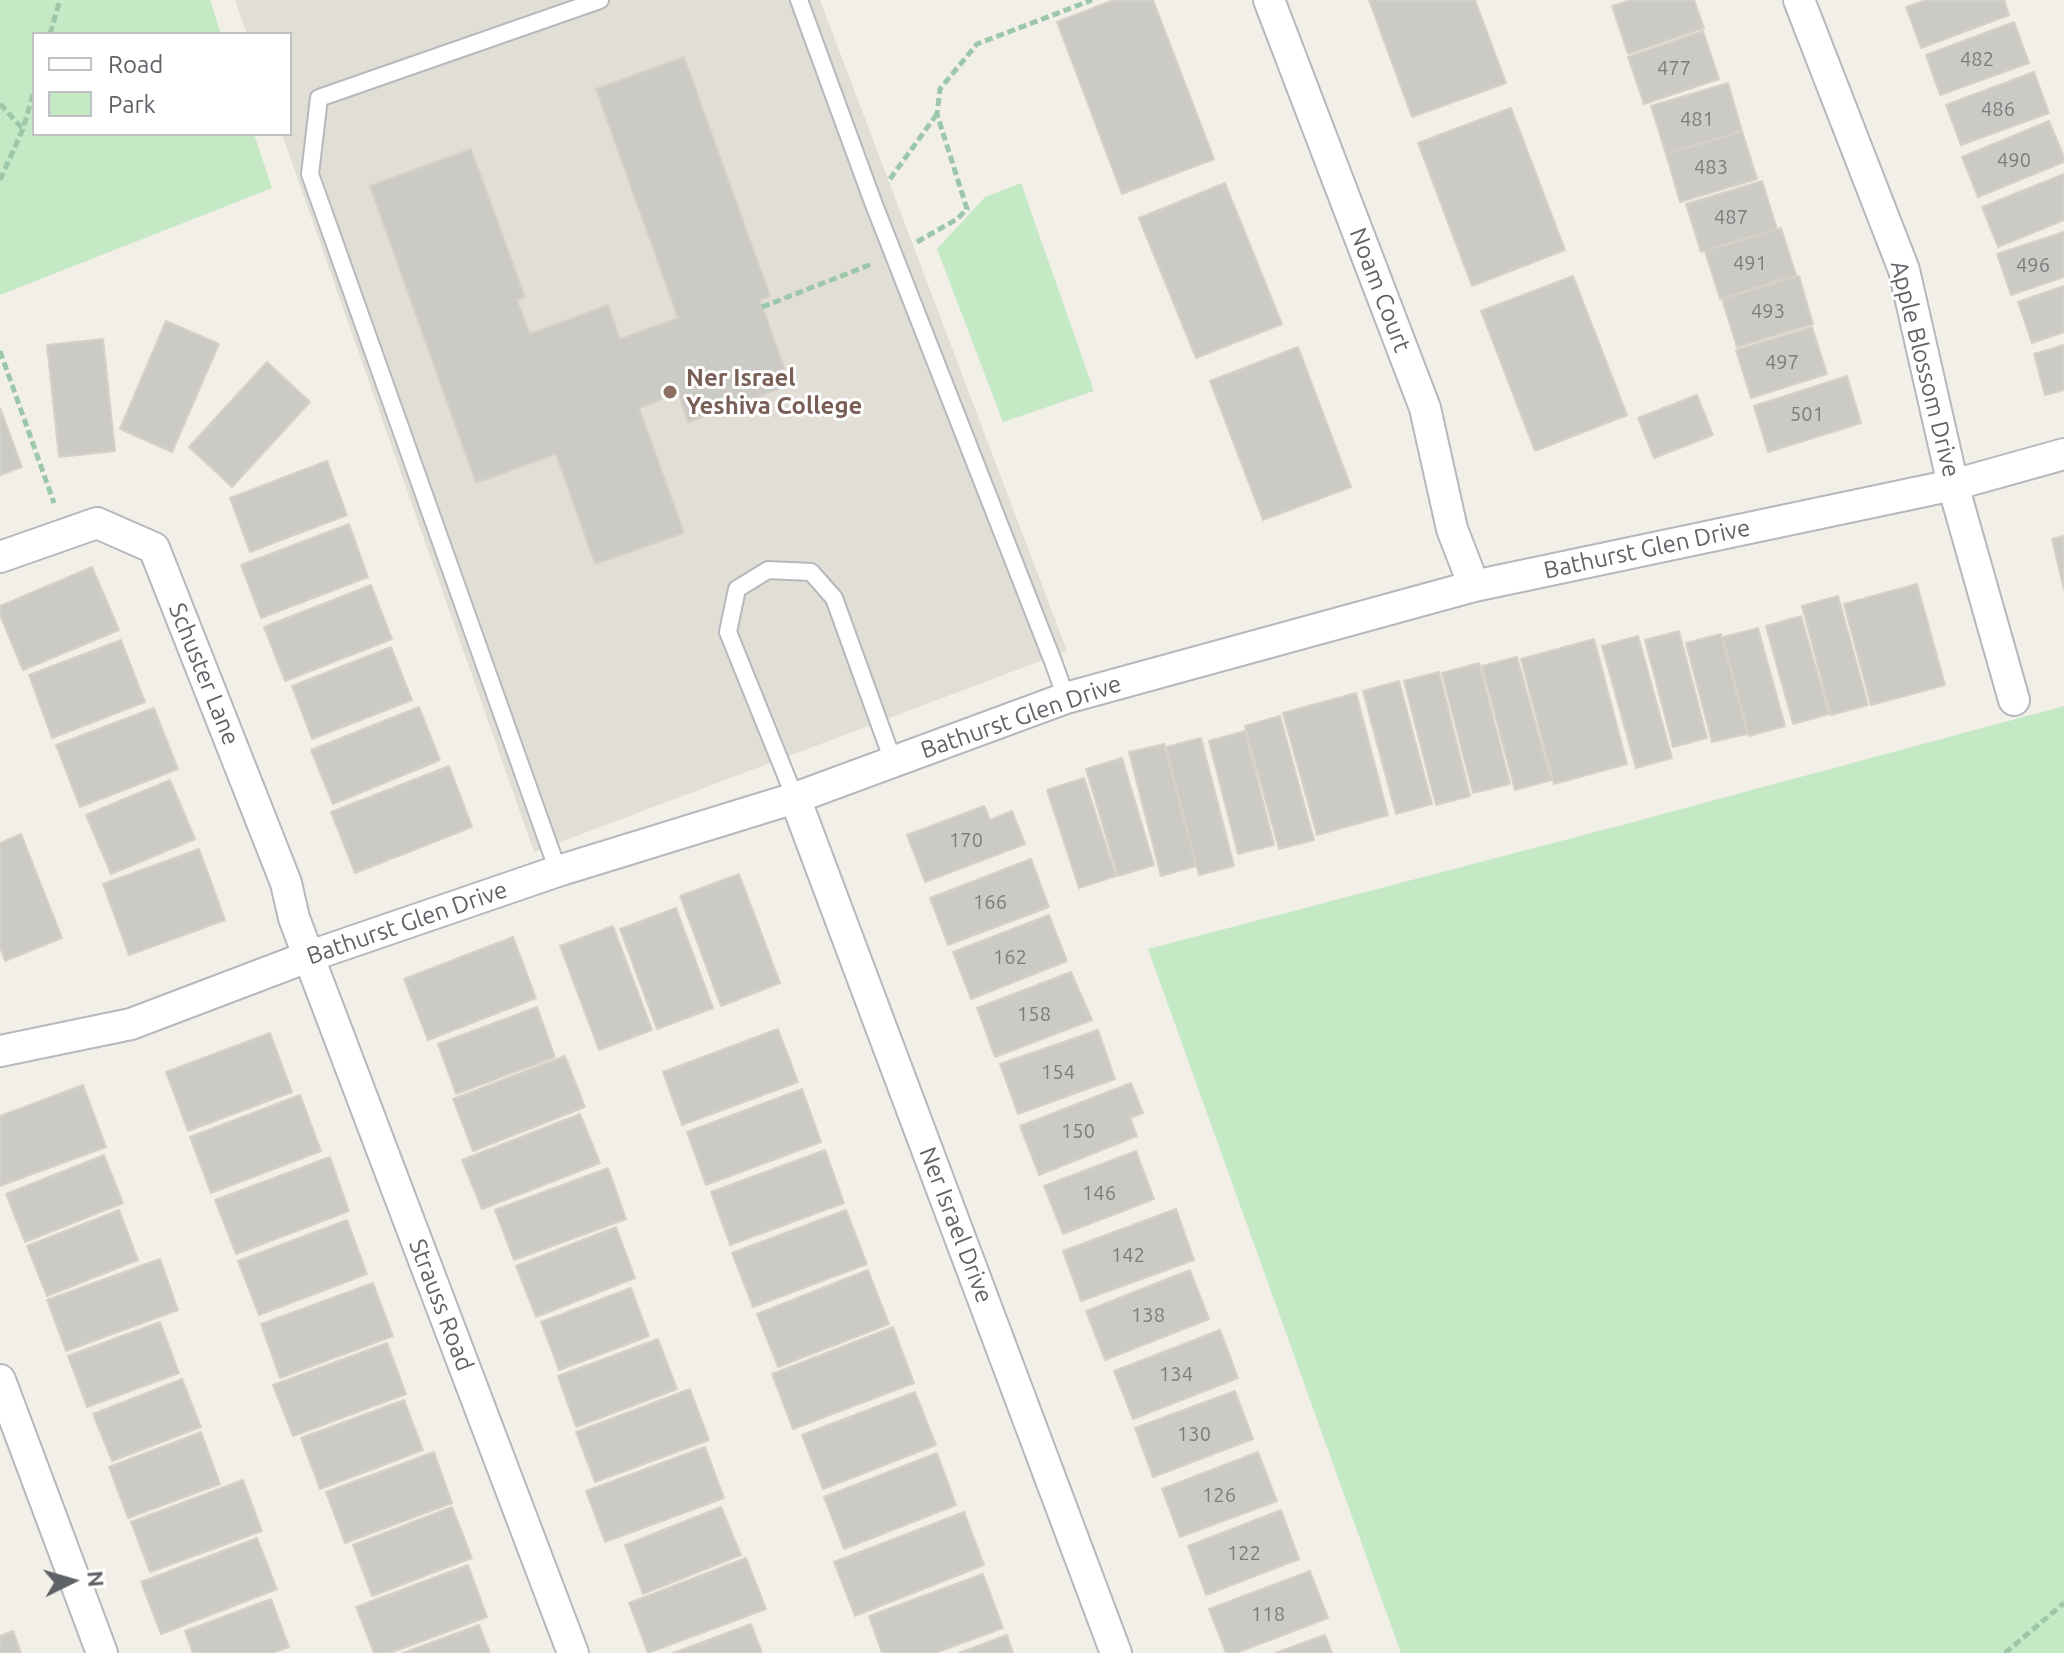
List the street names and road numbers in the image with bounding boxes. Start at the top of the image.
street label: Noam Court [1343,224,1417,356]
street label: Apple Blossom Drive [1884,258,1966,480]
street label: Bathurst Glen Drive [1541,513,1753,585]
street label: Schuster Lane [162,599,246,749]
street label: Bathurst Glen Drive [917,669,1125,765]
street label: Bathurst Glen Drive [303,875,511,971]
street label: Ner Israel Drive [913,1143,999,1307]
street label: Strauss Road [403,1235,479,1375]

